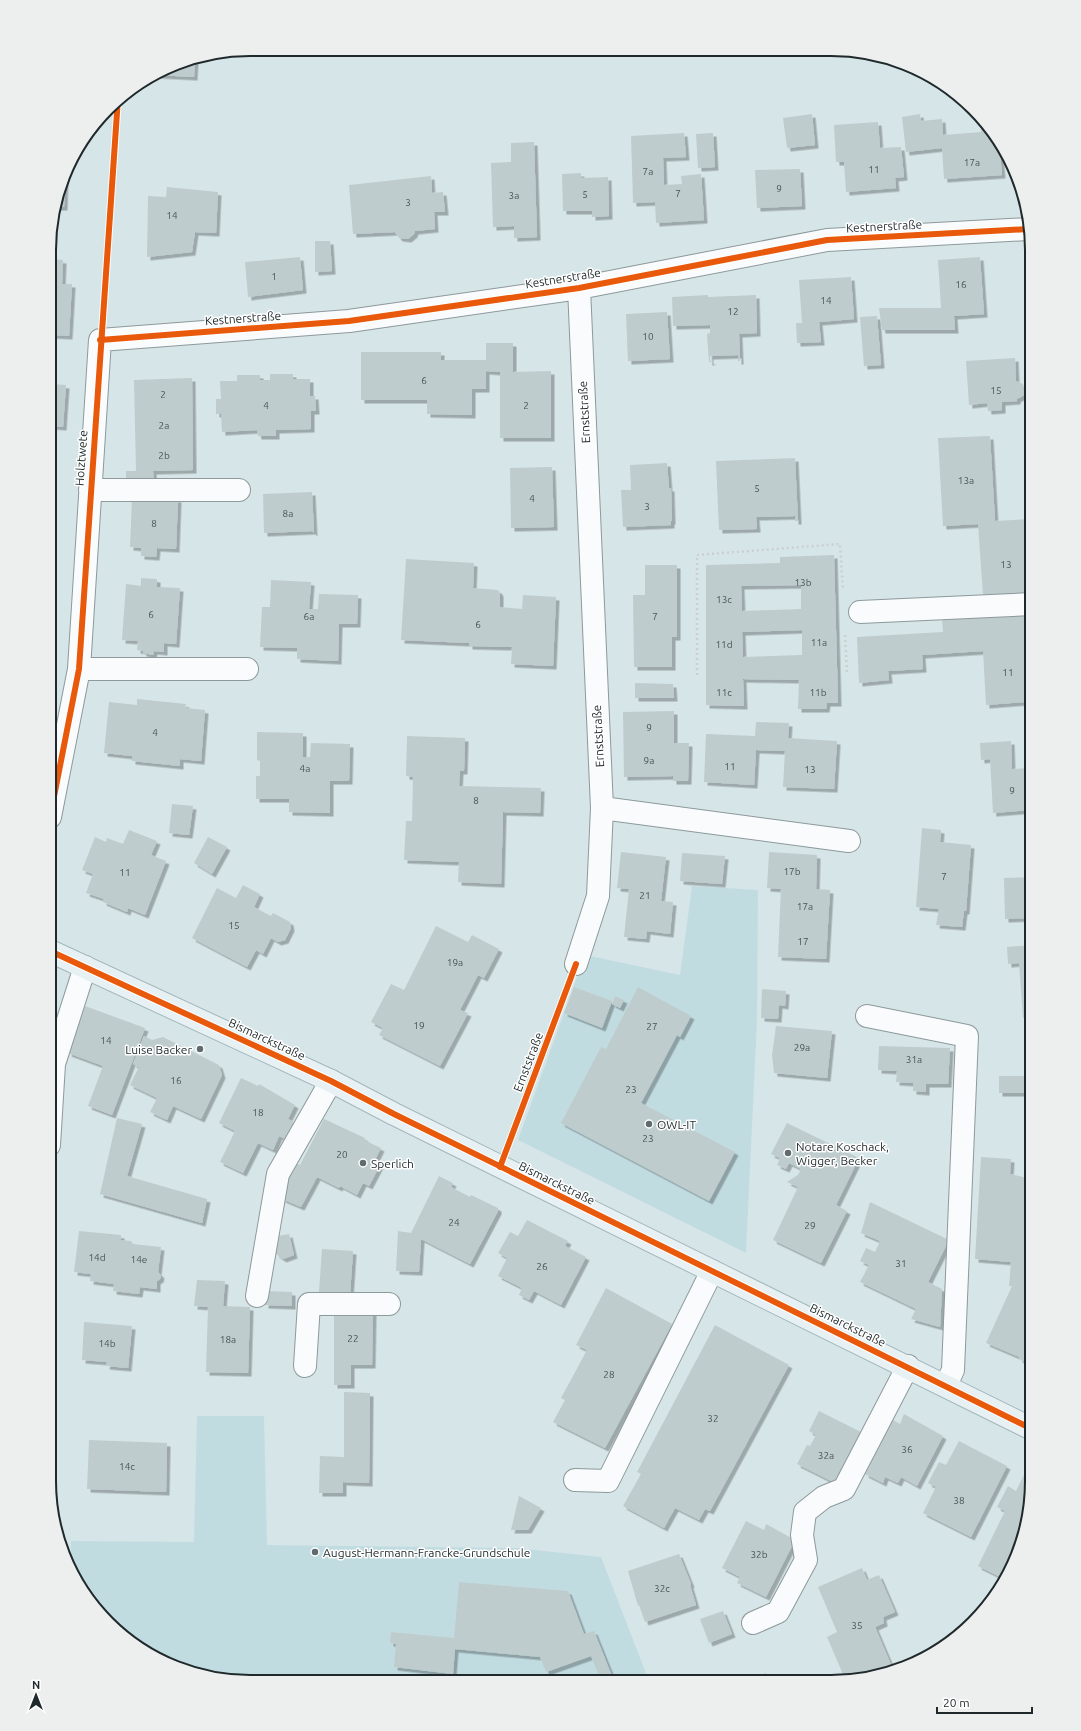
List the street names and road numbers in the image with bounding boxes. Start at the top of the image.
street label: Kestnerstraße [846,218,922,234]
street label: Kestnerstraße [524,266,602,290]
street label: Kestnerstraße [205,309,281,327]
street label: Ernststraße [576,380,592,444]
street label: Holztwete [73,430,89,486]
street label: Ernststraße [590,704,606,768]
street label: Bismarckstraße [227,1016,307,1062]
street label: Ernststraße [511,1030,545,1094]
street label: Bismarckstraße [517,1159,597,1207]
street label: Bismarckstraße [808,1301,888,1349]

